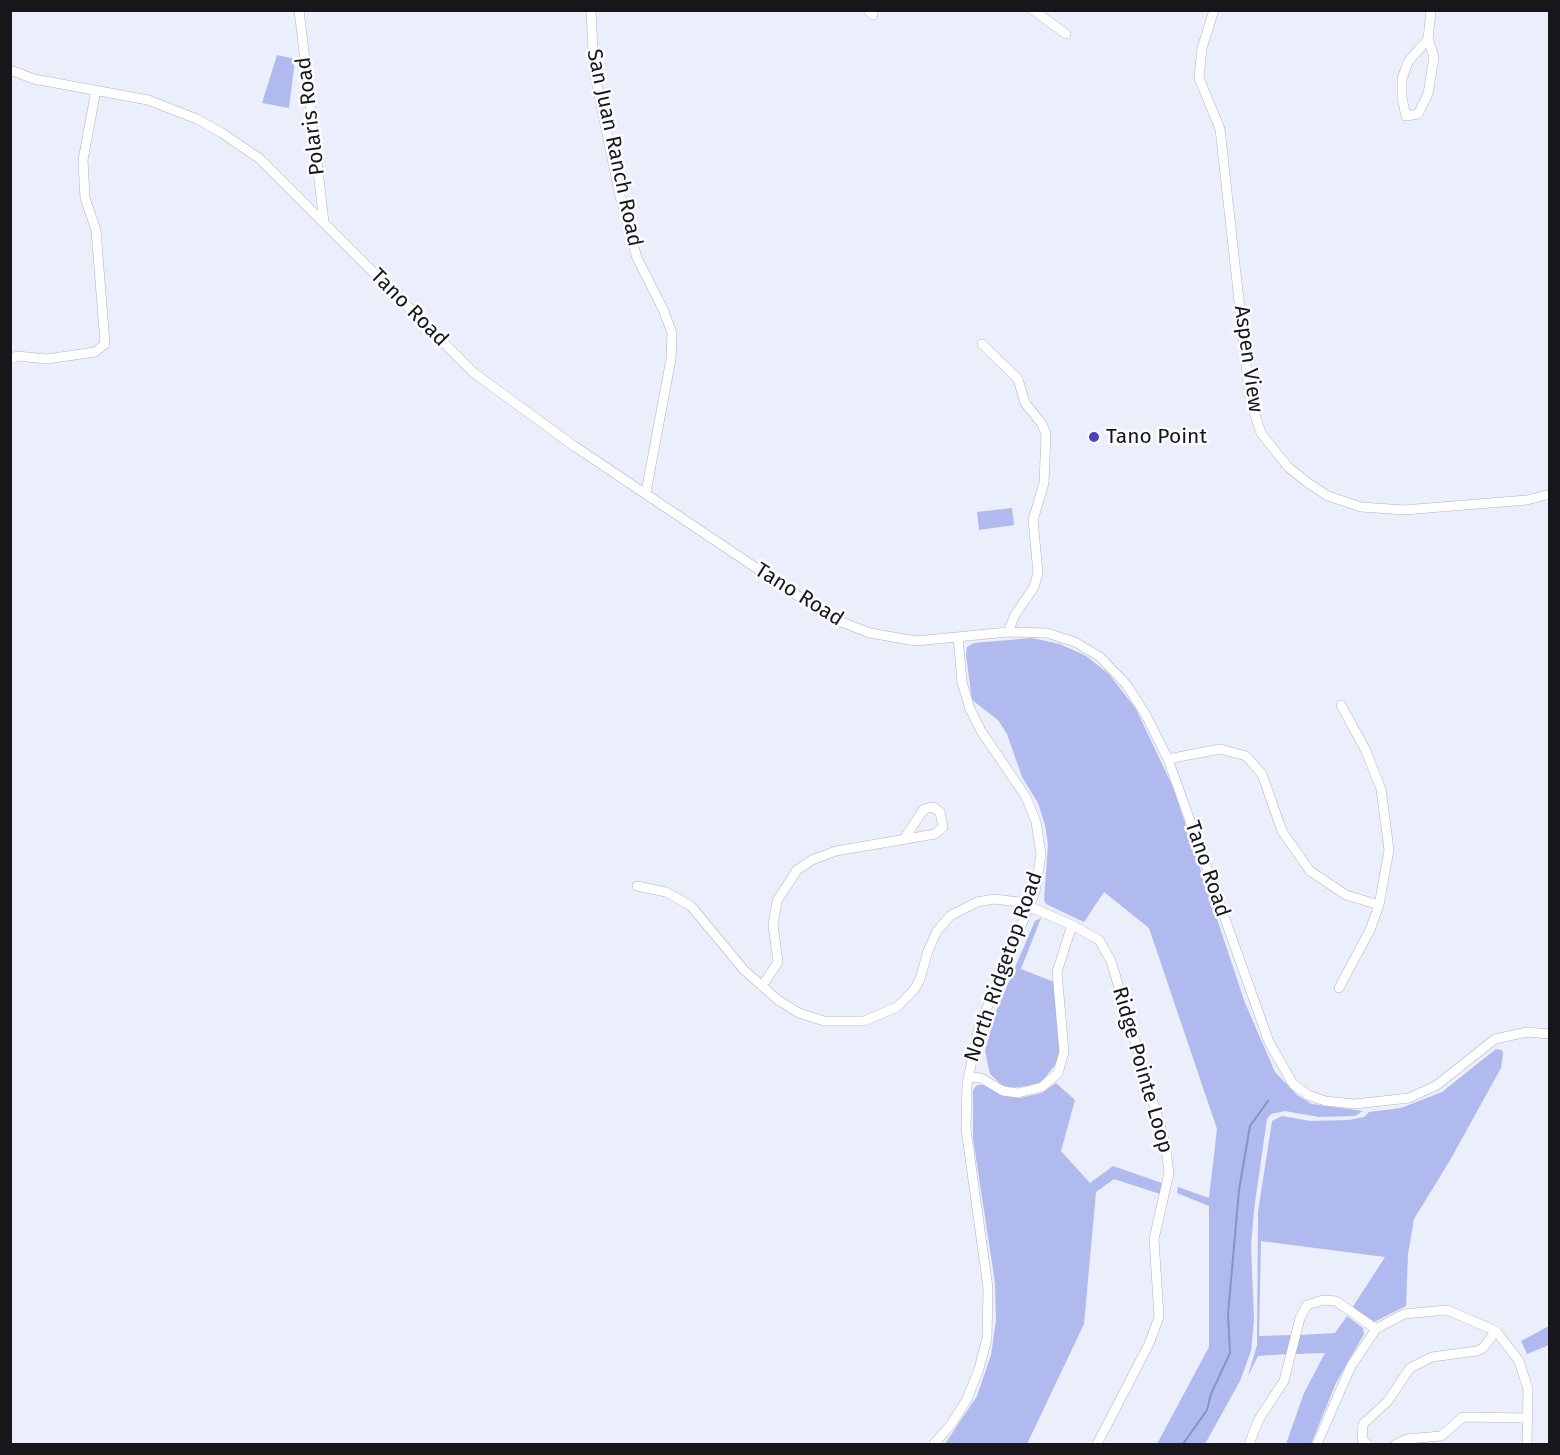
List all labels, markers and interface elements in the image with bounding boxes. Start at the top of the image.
street label: San Juan Ranch Road [581,47,647,249]
street label: Polaris Road [291,55,331,177]
street label: Tano Road [365,264,453,352]
street label: Aspen View [1228,304,1268,414]
place label: Tano Point [1106,424,1207,450]
marker: Tano Point [1087,430,1101,444]
street label: Tano Road [750,558,848,632]
street label: Tano Road [1179,818,1235,920]
street label: North Ridgetop Road [960,869,1048,1065]
street label: Ridge Pointe Loop [1106,984,1178,1156]

